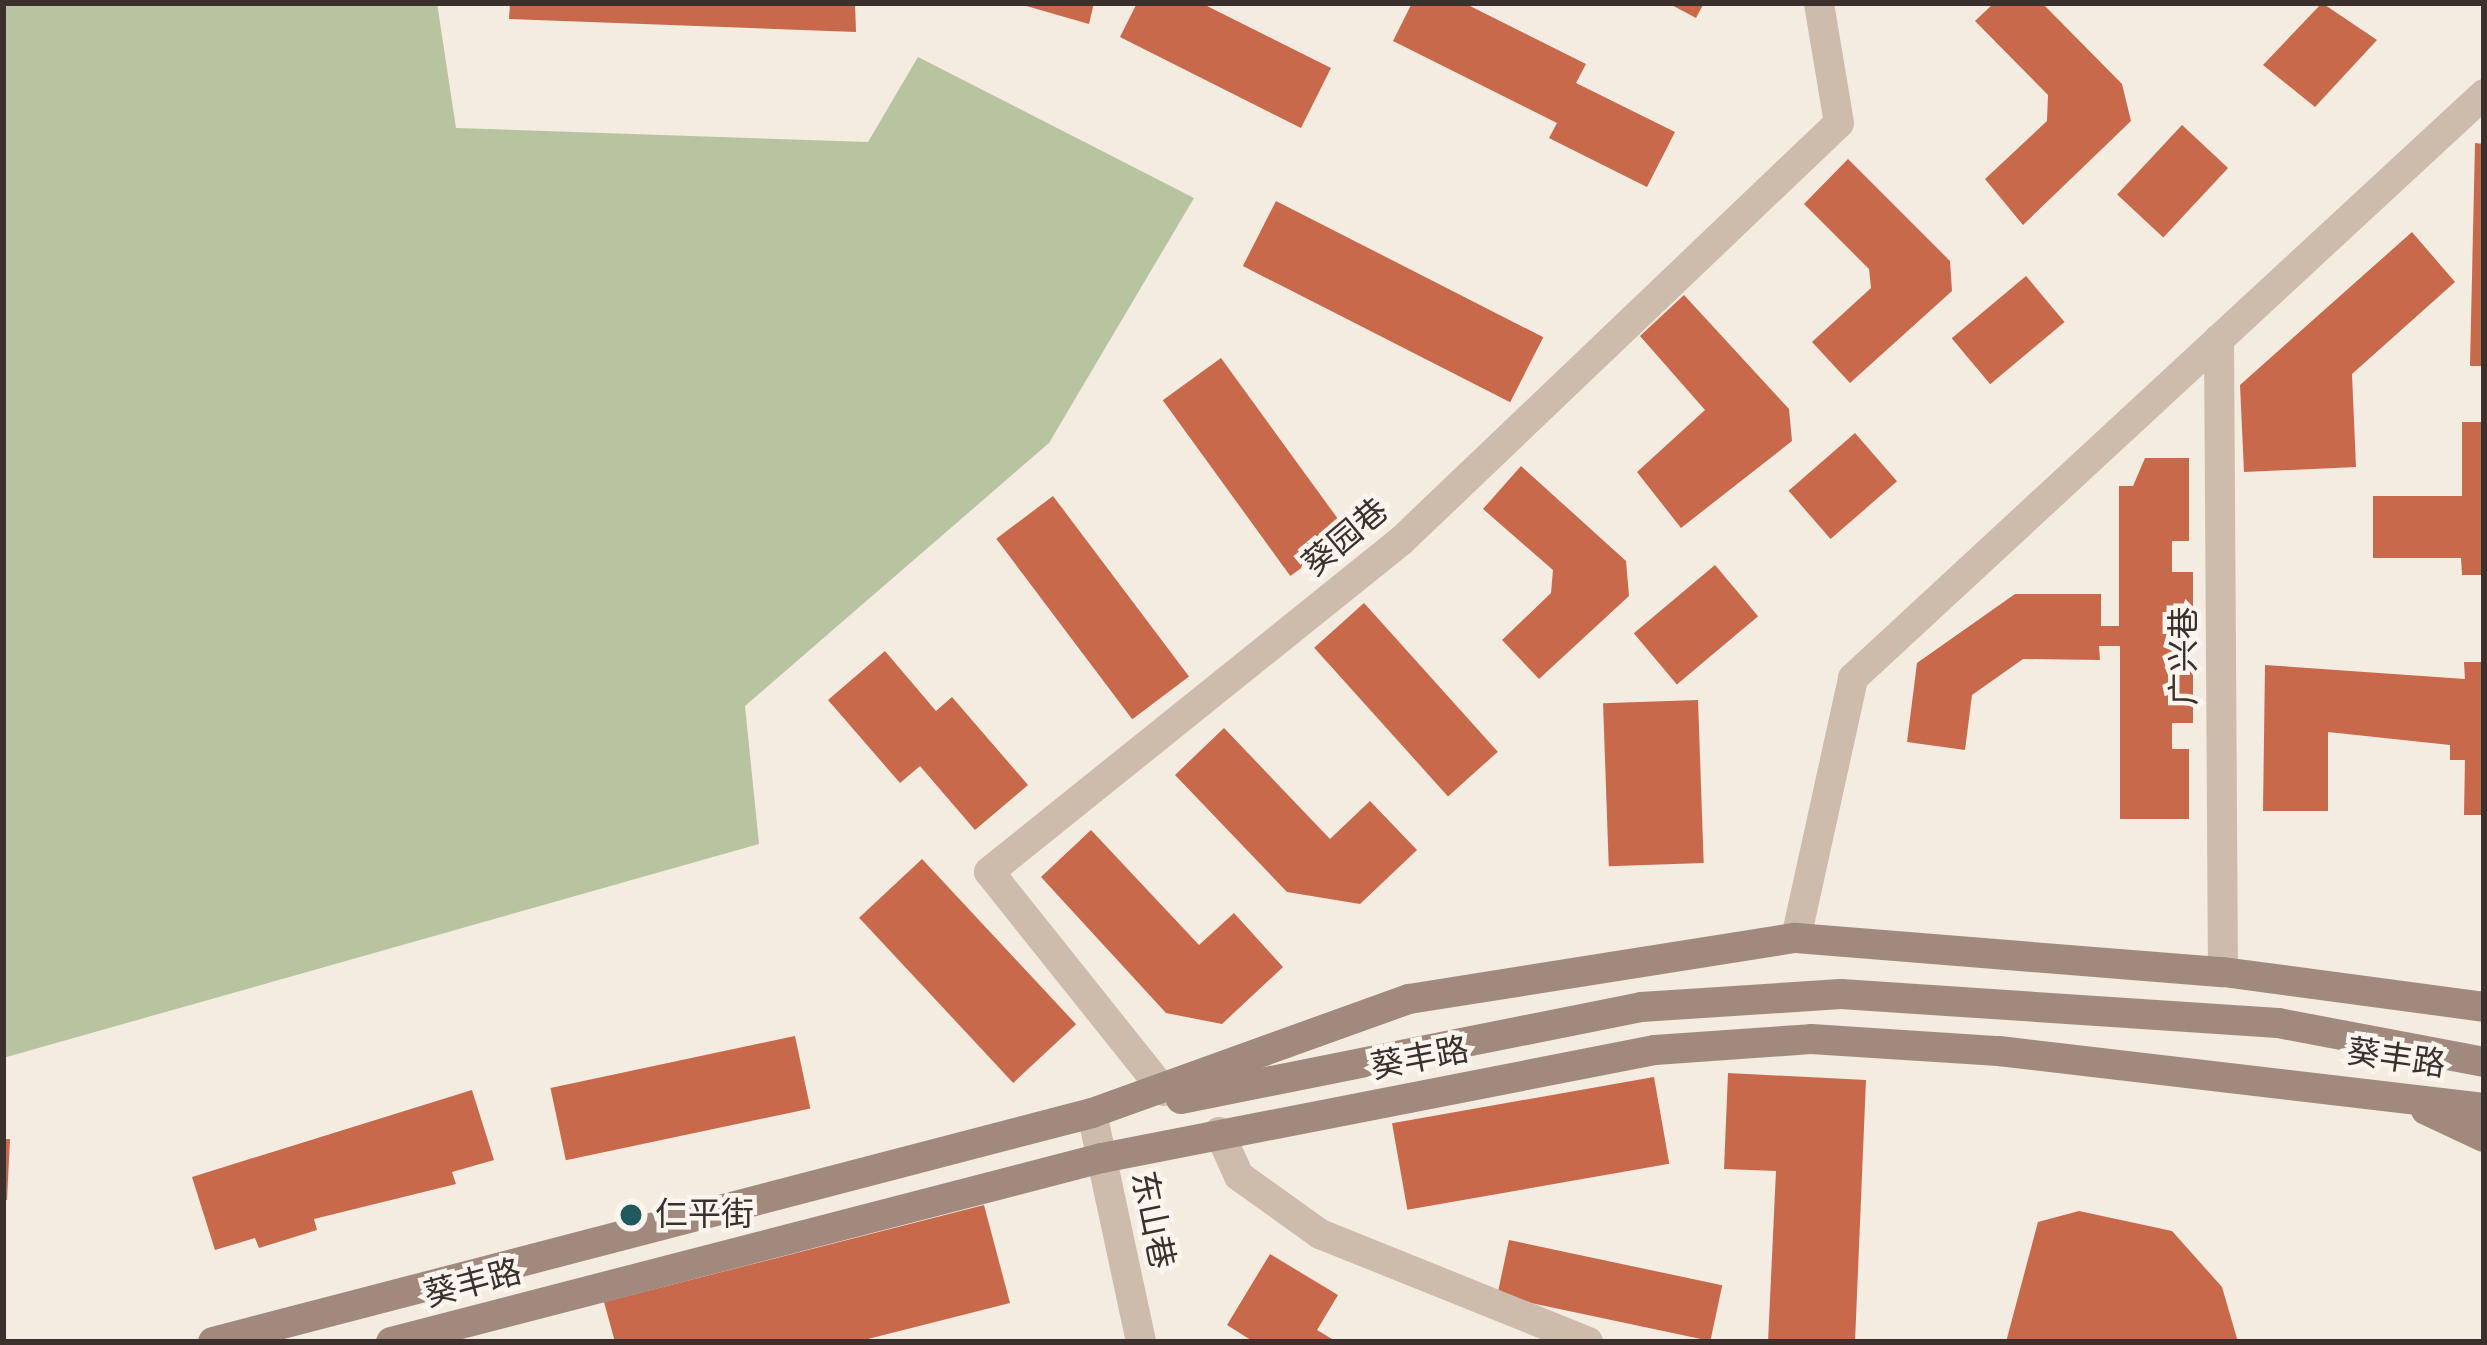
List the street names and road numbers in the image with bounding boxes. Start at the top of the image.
street label: 葵园巷 [1295,491,1397,585]
street label: 广兴巷 [2165,607,2205,705]
street label: 葵丰路 [1368,1030,1472,1088]
street label: 葵丰路 [2344,1033,2448,1085]
street label: 东山巷 [1122,1167,1182,1273]
street label: 葵丰路 [420,1252,526,1316]

